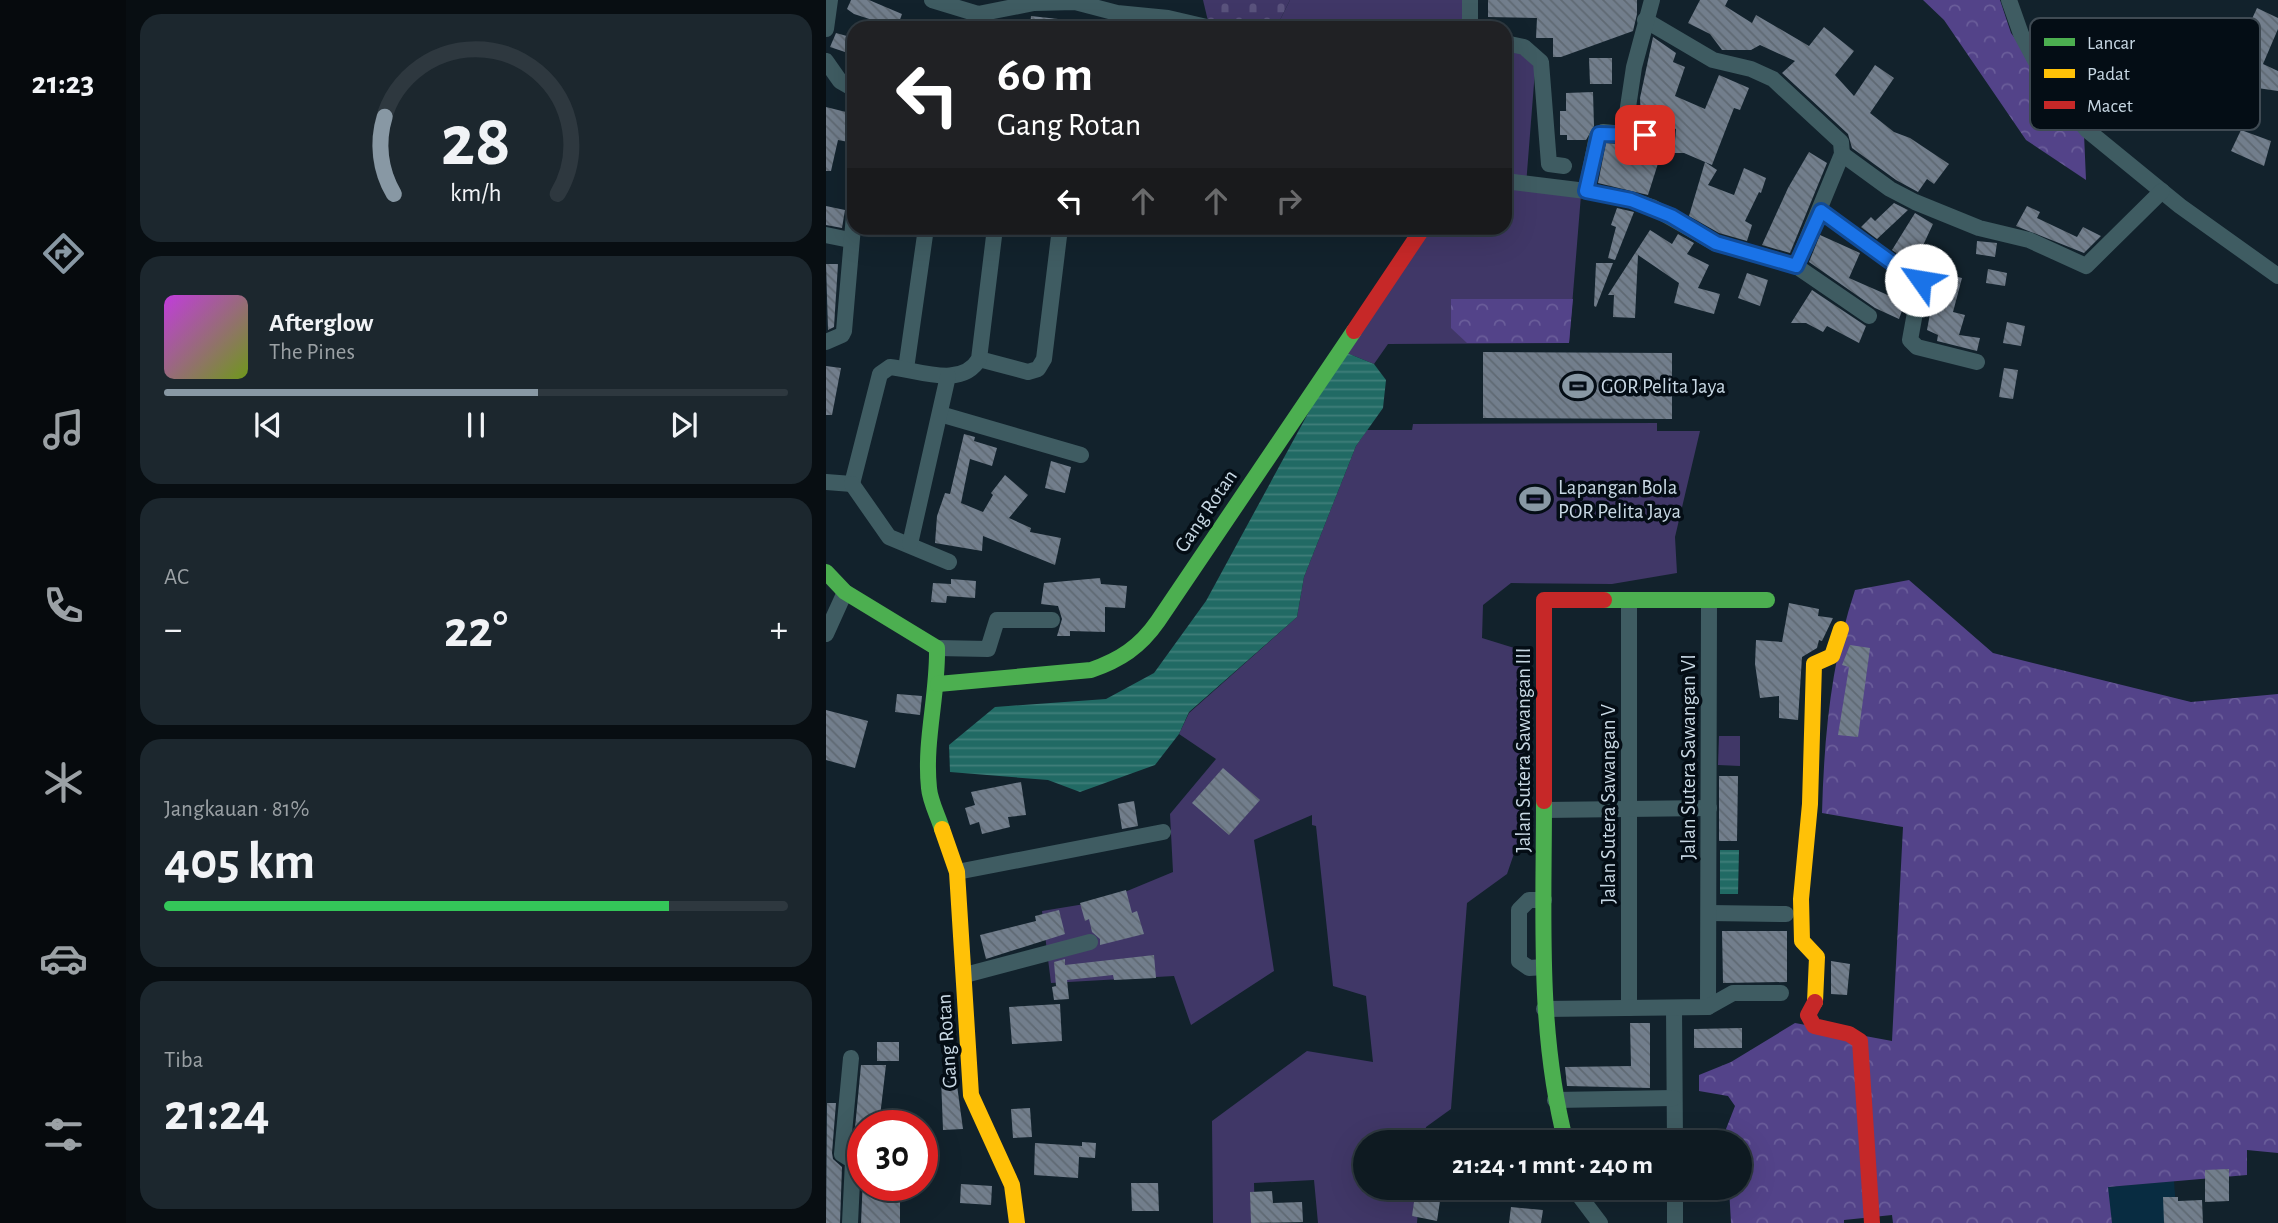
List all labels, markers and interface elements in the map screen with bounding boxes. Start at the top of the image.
legend [2030,18,2260,130]
text: Lancar [2087,34,2135,53]
icon: left [882,49,973,140]
text: 60 m [997,51,1093,100]
text: Padat [2087,65,2130,84]
text: 21:23 [32,67,94,99]
text: Macet [2087,97,2133,116]
pin [1615,105,1675,165]
text: 28 [441,106,511,179]
text: Gang Rotan [997,109,1141,141]
icon: arrive [1626,116,1664,154]
text: km/h [450,181,502,206]
icon: left [1051,182,1089,220]
icon: ahead [1124,182,1162,220]
icon: ahead [1197,182,1235,220]
icon: right [1270,182,1308,220]
icon: directions [39,229,88,278]
position arrow [1884,243,1958,317]
text: Afterglow [269,310,373,336]
text: The Pines [269,341,355,364]
sports icon: GOR Pelita Jaya [1561,369,1595,403]
place label: GOR Pelita Jaya [1601,376,1726,397]
icon: music [39,405,88,454]
icon: previous [249,406,287,444]
icon: pause [457,406,495,444]
icon: next [665,406,703,444]
street label: Gang Rotan [1171,466,1241,556]
place label: Lapangan Bola POR Pelita Jaya [1558,477,1681,522]
sports icon: Lapangan Bola POR Pelita Jaya [1518,482,1552,516]
text: AC [164,566,189,589]
icon: phone [39,581,88,630]
text: 22° [444,604,508,656]
text: − [164,611,182,649]
text: + [770,611,788,649]
street label: Jalan Sutera Sawangan III [1513,648,1534,852]
street label: Jalan Sutera Sawangan VI [1678,654,1699,860]
street label: Jalan Sutera Sawangan V [1598,704,1619,904]
icon: climate [39,758,88,807]
text: Jangkauan · 81% [164,798,309,821]
text: 405 km [164,836,315,888]
icon: car [39,934,88,983]
street label: Gang Rotan [933,993,961,1089]
text: Tiba [164,1049,203,1072]
text: 21:24 [164,1087,270,1139]
icon: filters [39,1110,88,1159]
speed limit sign: 30 [847,1110,938,1201]
text: 21:24 · 1 mnt · 240 m [1452,1152,1653,1178]

